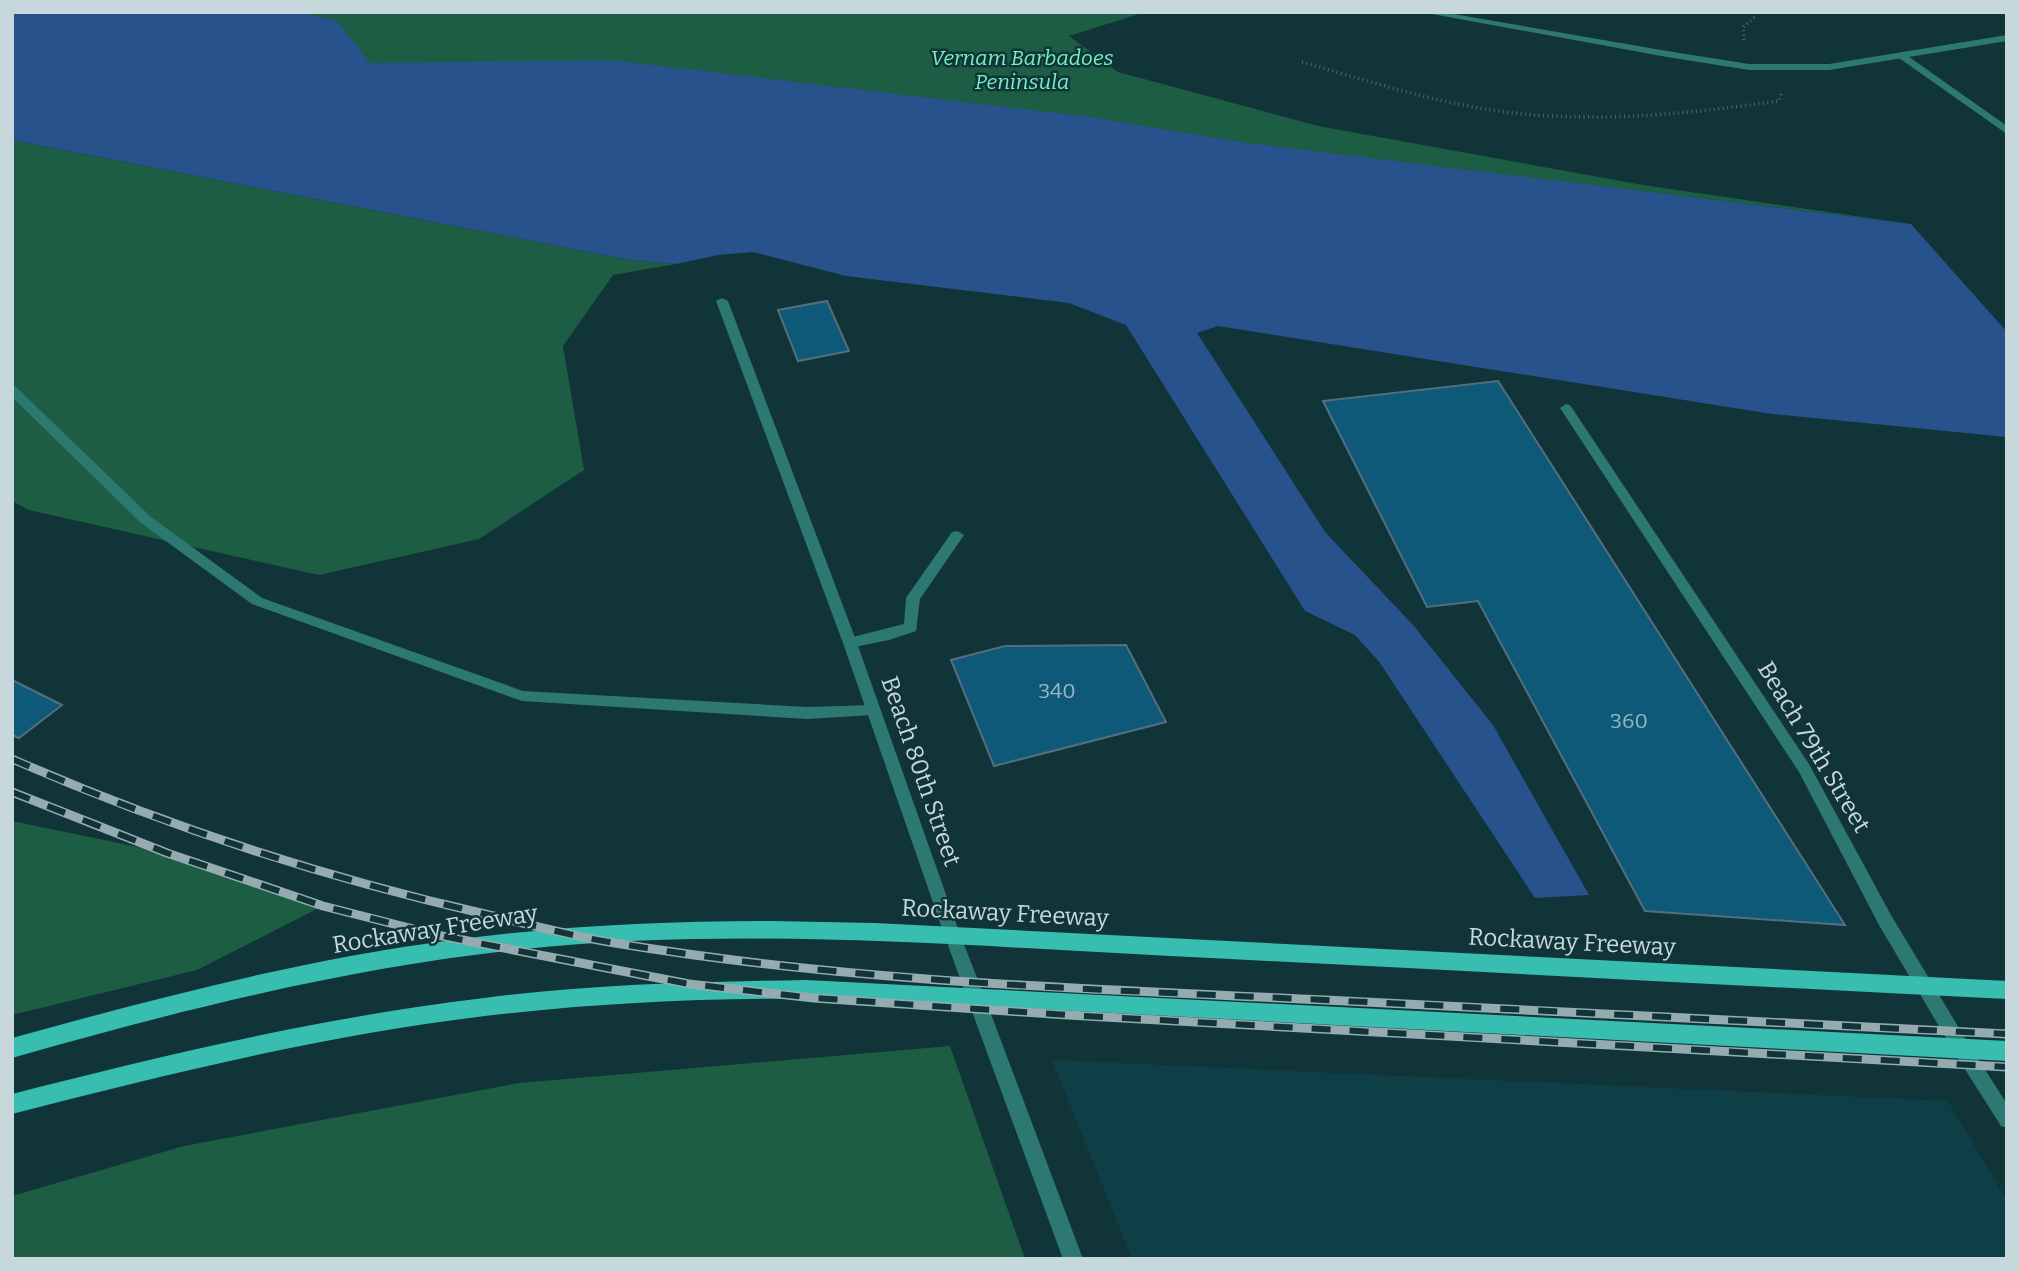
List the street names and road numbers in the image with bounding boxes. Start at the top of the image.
street label: Beach 79th Street [1752,656,1876,838]
street label: Beach 80th Street [875,672,967,870]
street label: Rockaway Freeway [901,894,1110,932]
street label: Rockaway Freeway [330,899,540,959]
street label: Rockaway Freeway [1468,923,1677,961]

